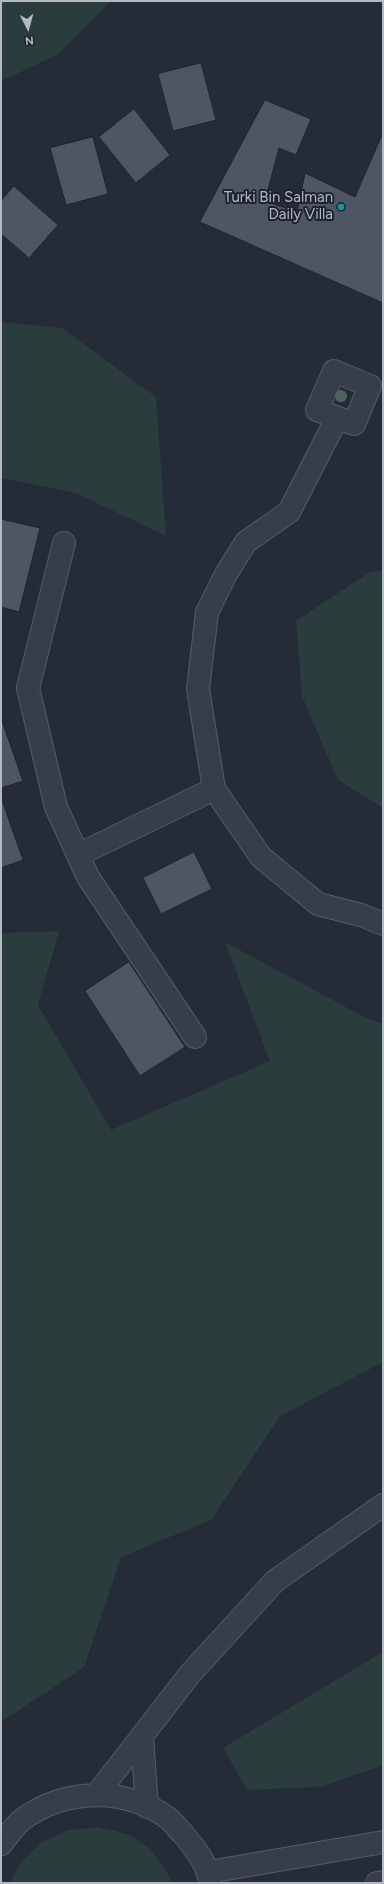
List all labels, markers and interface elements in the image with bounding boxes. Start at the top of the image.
north arrow [8,8,48,48]
text: N [24,34,34,47]
place label: Turki Bin Salman Daily Villa [224,189,333,224]
marker: Turki Bin Salman Daily Villa [336,202,346,212]

